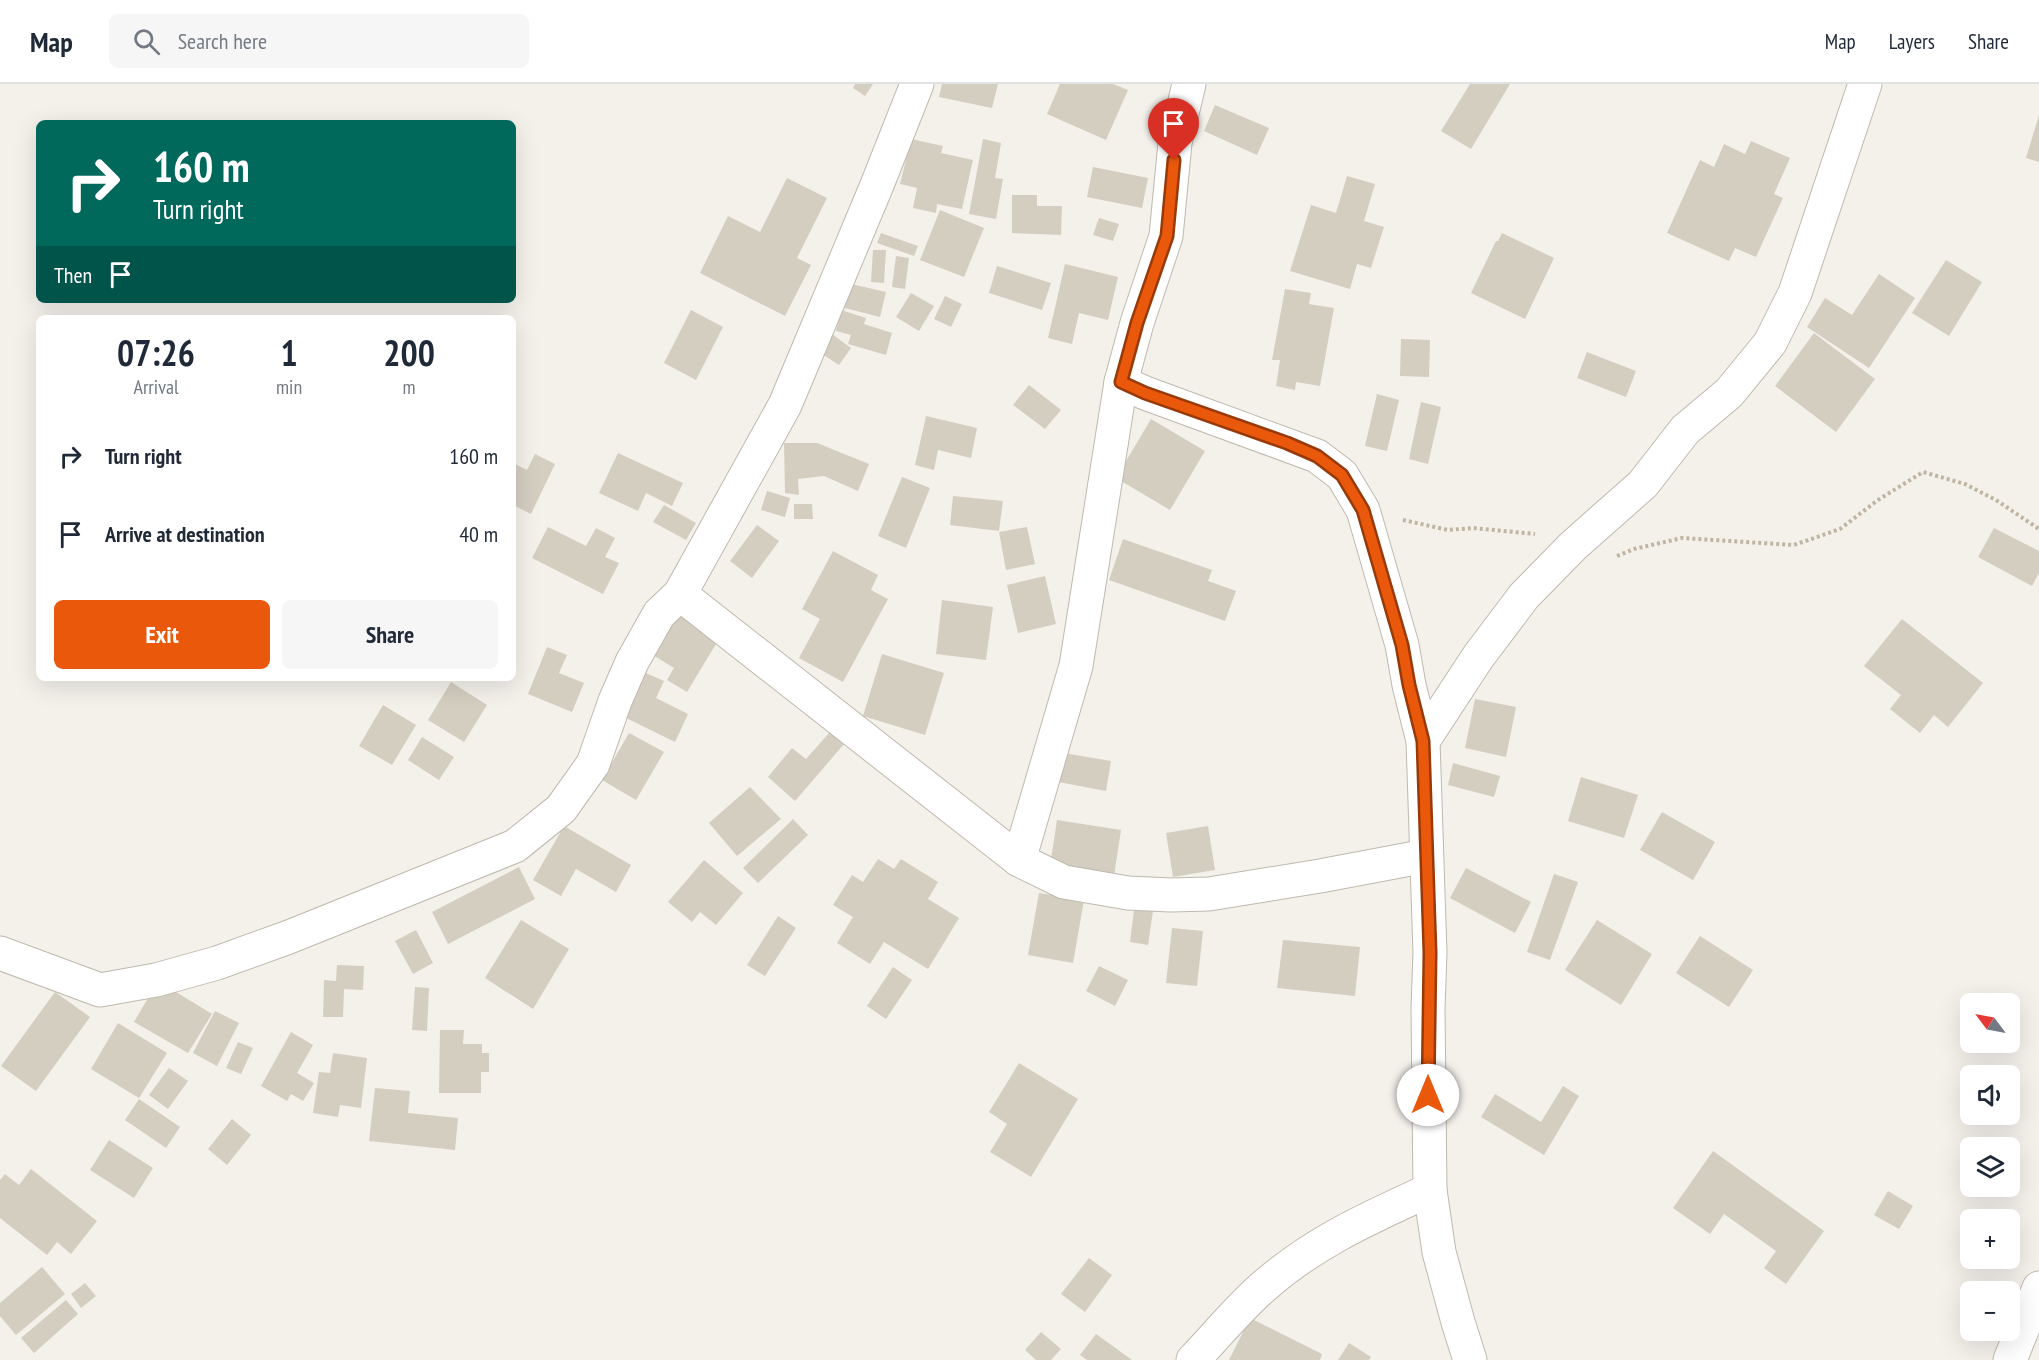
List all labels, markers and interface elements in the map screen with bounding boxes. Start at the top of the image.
search box [109,14,529,68]
text: Map [30,23,73,60]
icon: search [130,25,163,58]
text: Search here [178,27,267,55]
text: Map [1825,28,1856,55]
text: Layers [1889,28,1935,55]
text: Share [1968,28,2009,55]
pin [1148,98,1199,160]
icon: arrive [1157,107,1190,140]
text: 160 m [153,139,250,194]
icon: right [54,144,132,222]
text: Turn right [153,192,244,226]
icon: arrive [104,258,137,291]
text: Then [54,261,92,289]
text: 07:26 [117,329,195,376]
text: 1 [280,329,298,376]
text: 200 [383,329,435,376]
text: Arrival [133,374,179,400]
text: min [276,374,302,400]
text: m [403,374,416,400]
icon: right [54,440,87,473]
text: Turn right [105,442,182,470]
text: 160 m [449,442,498,470]
icon: arrive [54,518,87,551]
text: Arrive at destination [105,520,265,548]
text: 40 m [459,520,498,548]
button: Exit [54,600,270,669]
button: Share [282,600,498,669]
north arrow [1960,993,2020,1053]
map controls [1960,993,2020,1341]
position arrow [1396,1063,1460,1127]
button: sound [1960,1065,2020,1125]
button: layers [1960,1137,2020,1197]
button: + [1960,1209,2020,1269]
button: − [1960,1281,2020,1341]

